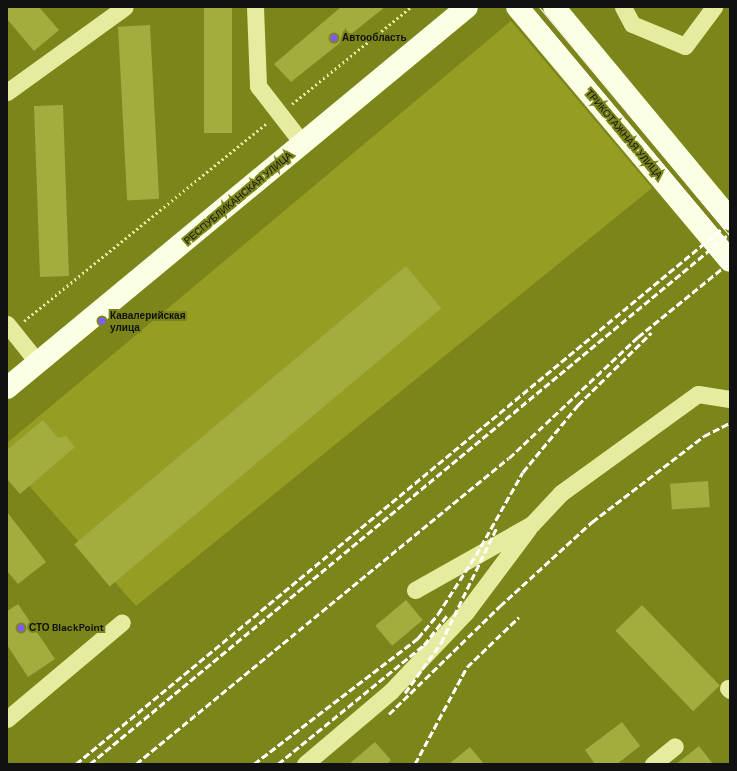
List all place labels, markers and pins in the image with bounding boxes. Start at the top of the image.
place label: Автообласть [342,32,407,44]
marker: Автообласть [329,33,339,43]
place label: Кавалерийская улица [110,309,186,332]
marker: Кавалерийская улица [97,316,107,326]
place label: СТО BlackPoint [29,622,104,634]
marker: СТО BlackPoint [16,623,26,633]

